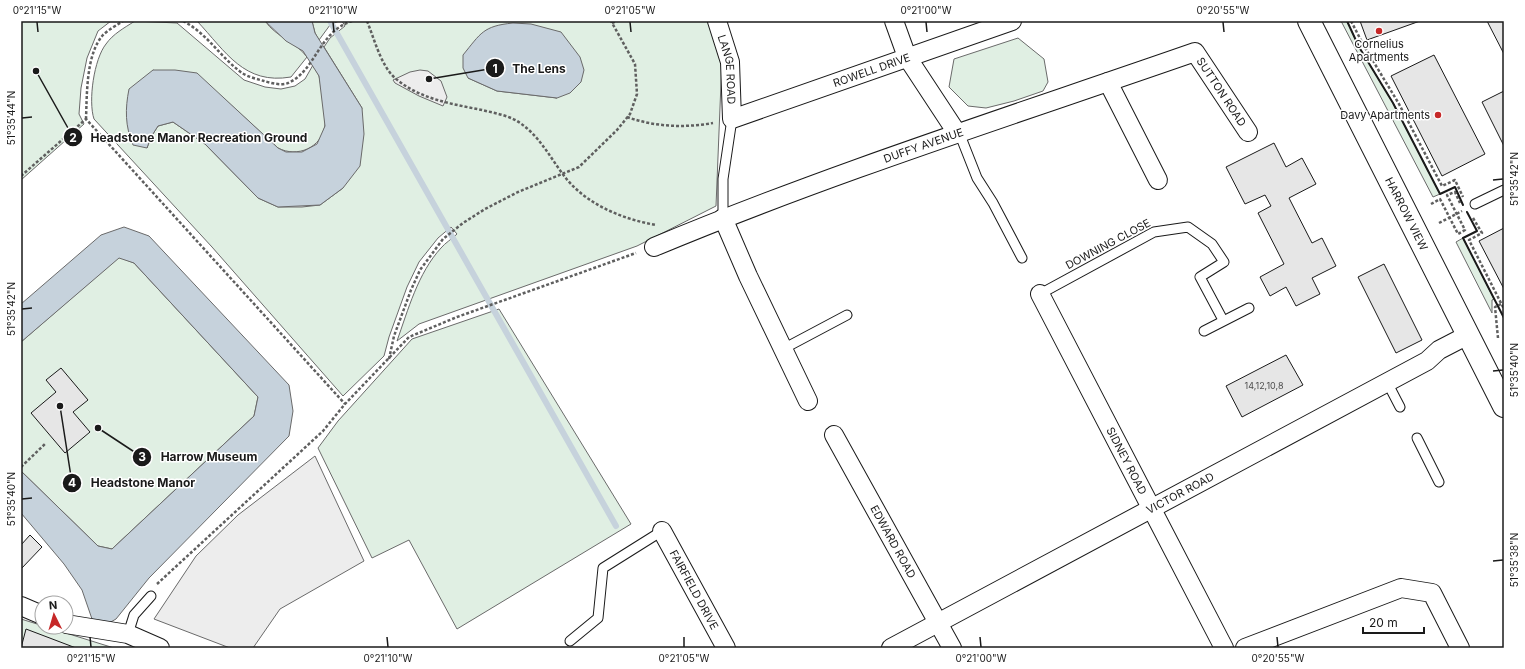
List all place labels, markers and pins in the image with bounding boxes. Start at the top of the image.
marker: Cornelius Apartments [1374,26,1384,36]
place label: Cornelius Apartments [1349,37,1409,64]
callout: The Lens [485,56,574,80]
place label: Davy Apartments [1340,108,1430,122]
marker: Davy Apartments [1433,110,1443,120]
callout: Headstone Manor Recreation Ground [63,125,316,149]
callout: Harrow Museum [132,445,265,469]
callout: Headstone Manor [62,471,203,495]

